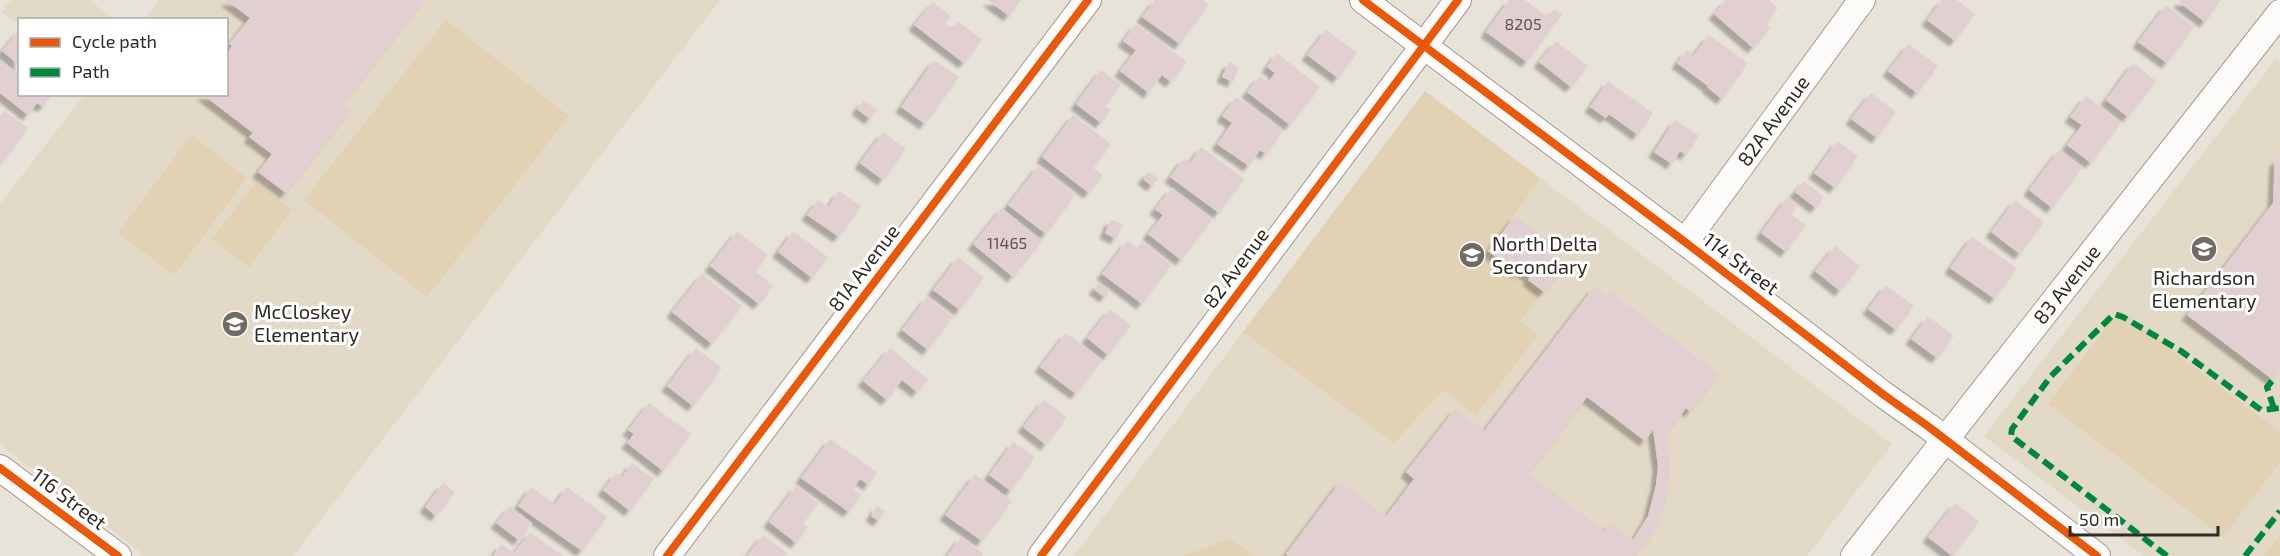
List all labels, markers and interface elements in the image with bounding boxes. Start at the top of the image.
house number: 8205 [1505,14,1541,33]
legend [18,18,228,96]
text: Cycle path [72,30,157,52]
text: Path [72,60,110,82]
street label: 82A Avenue [1732,70,1814,170]
street label: 81A Avenue [823,219,904,316]
street label: 82 Avenue [1197,222,1273,312]
street label: 114 Street [1699,227,1784,300]
place label: North Delta Secondary [1492,231,1598,278]
house number: 11465 [987,233,1027,252]
school or university icon: Richardson Elementary [2189,234,2219,264]
street label: 83 Avenue [2028,239,2105,328]
school or university icon: North Delta Secondary [1457,240,1487,270]
place label: Richardson Elementary [2152,265,2257,312]
place label: McCloskey Elementary [254,299,359,346]
school or university icon: McCloskey Elementary [220,309,250,339]
street label: 116 Street [27,462,112,534]
scale bar [2070,499,2218,537]
text: 50 m [2079,508,2119,530]

